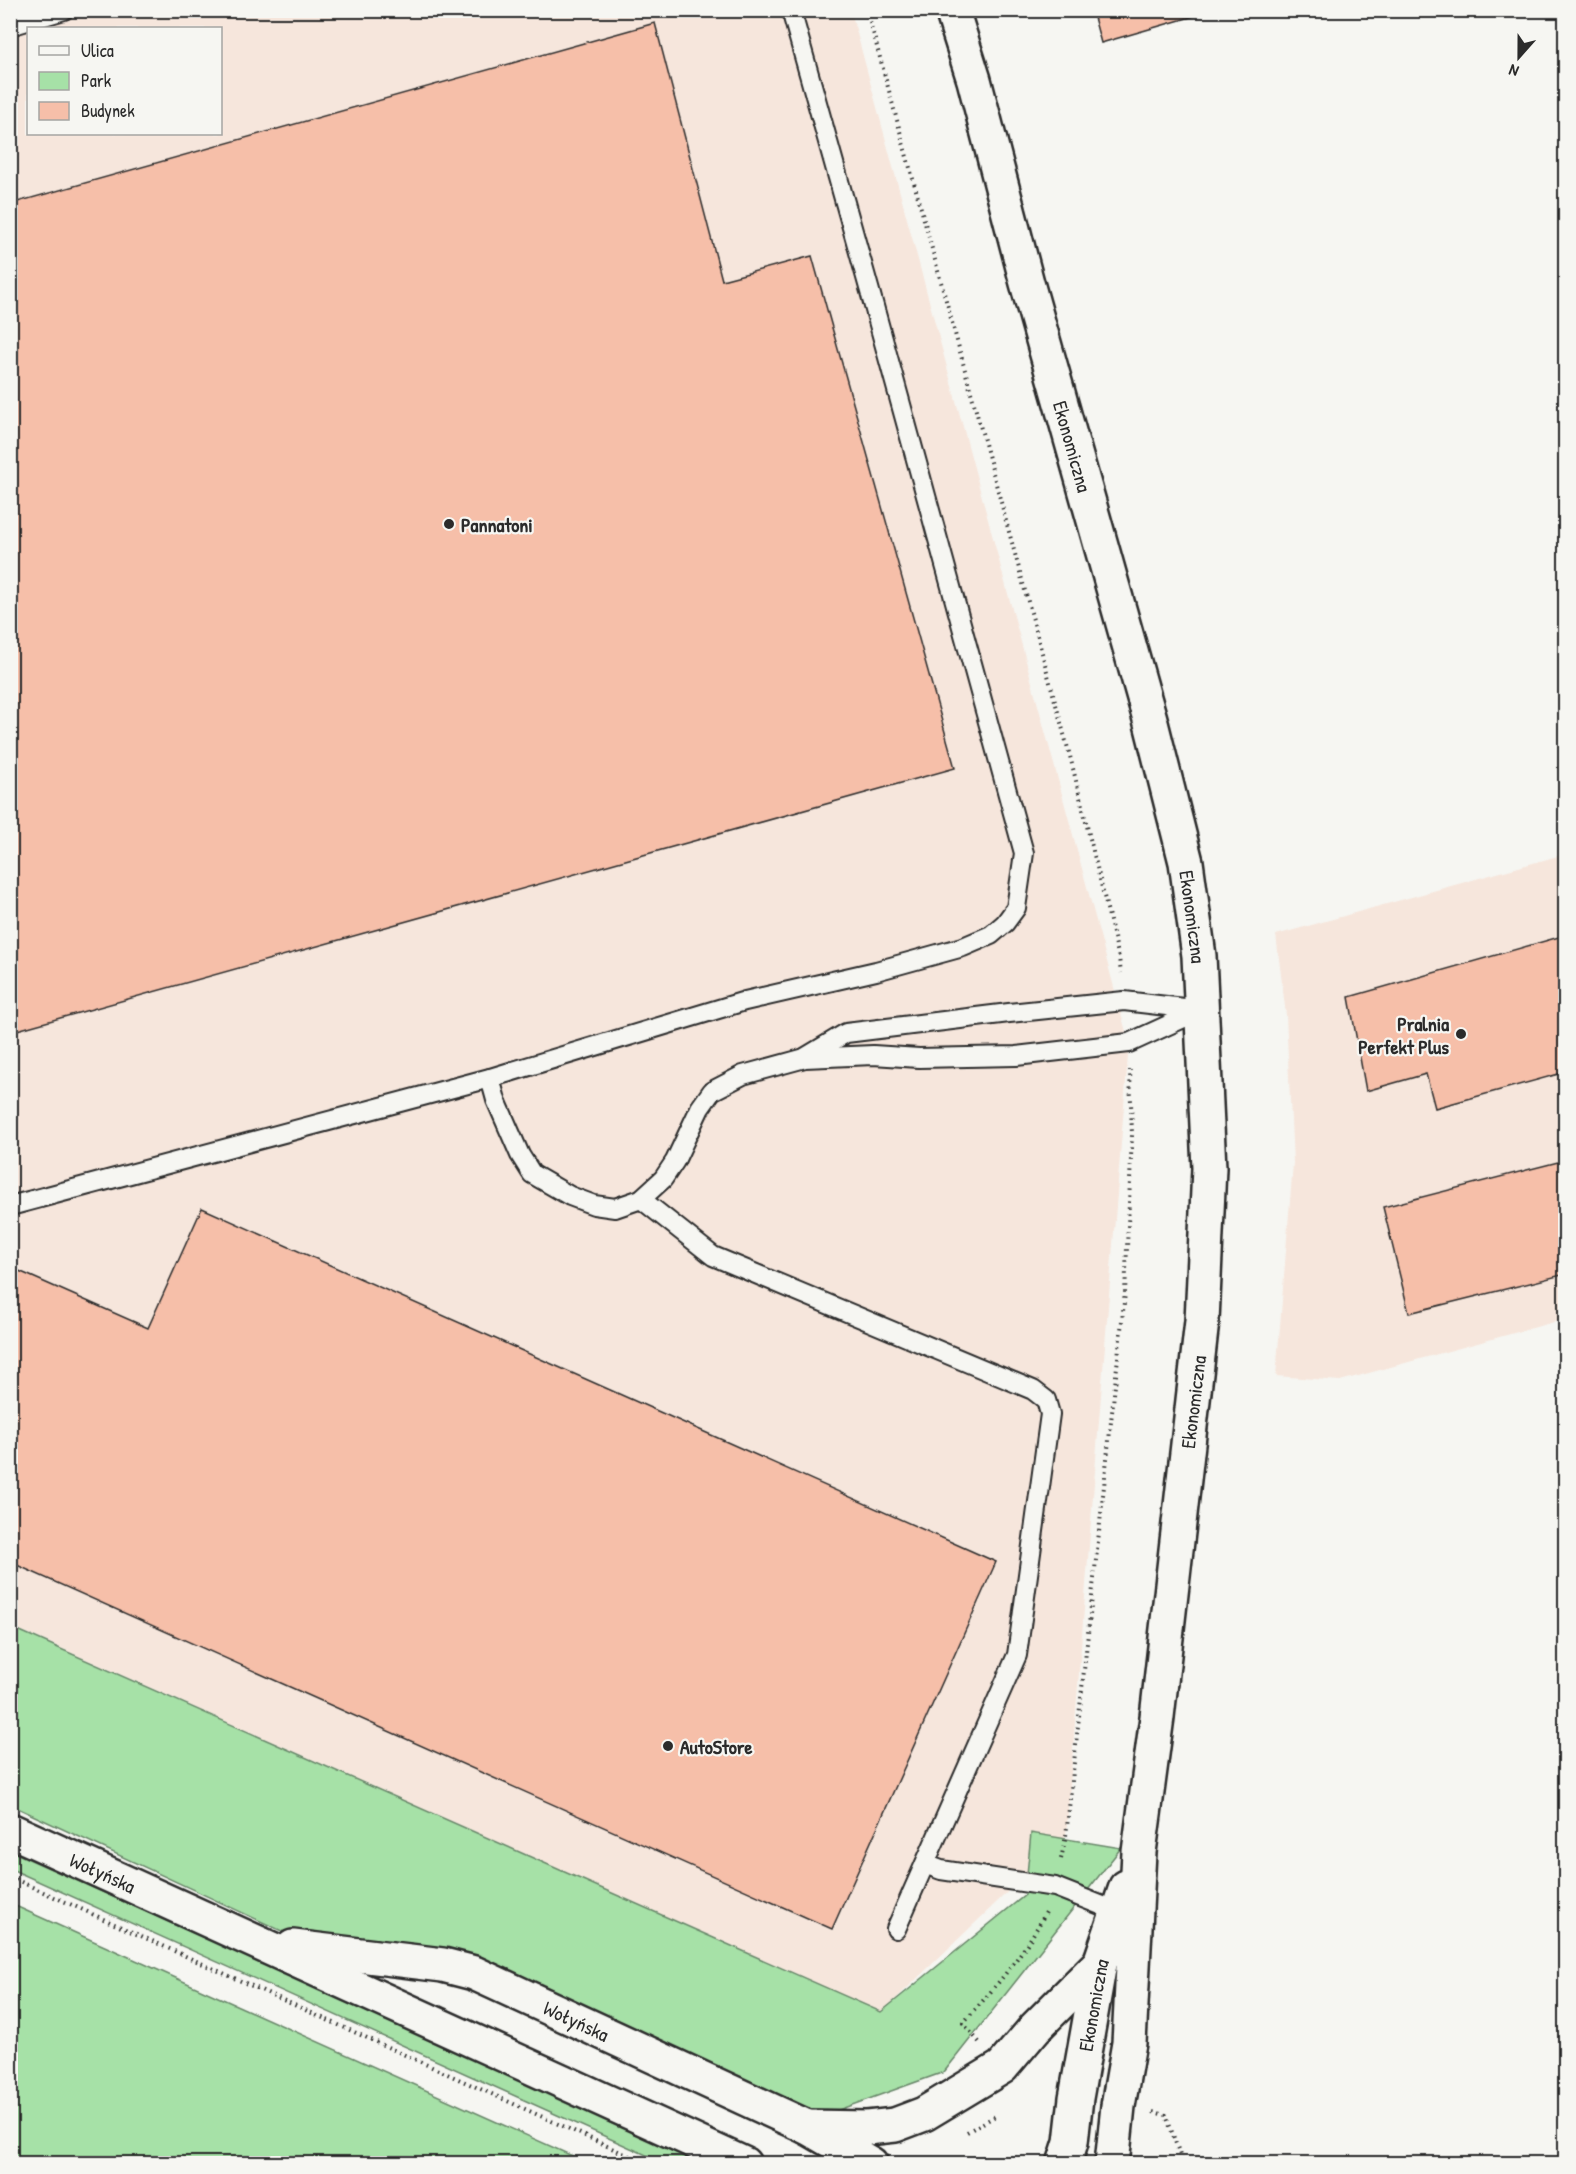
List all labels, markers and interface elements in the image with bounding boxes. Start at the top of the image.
legend [27,27,222,135]
north arrow [1489,27,1549,87]
text: Ulica [81,38,114,63]
text: N [1505,59,1522,83]
text: Park [81,68,112,93]
text: Budynek [81,98,135,123]
street label: Ekonomiczna [1047,398,1099,495]
place label: Pannatoni [461,511,533,538]
marker: Pannatoni [442,517,456,531]
street label: Ekonomiczna [1174,869,1213,964]
place label: Pralnia Perfekt Plus [1358,1010,1449,1060]
marker: Pralnia Perfekt Plus [1454,1027,1468,1041]
street label: Ekonomiczna [1174,1354,1212,1450]
place label: AutoStore [680,1733,753,1760]
marker: AutoStore [661,1739,675,1753]
street label: Wołyńska [66,1846,140,1899]
street label: Ekonomiczna [1071,1954,1114,2053]
street label: Wołyńska [539,1994,614,2047]

